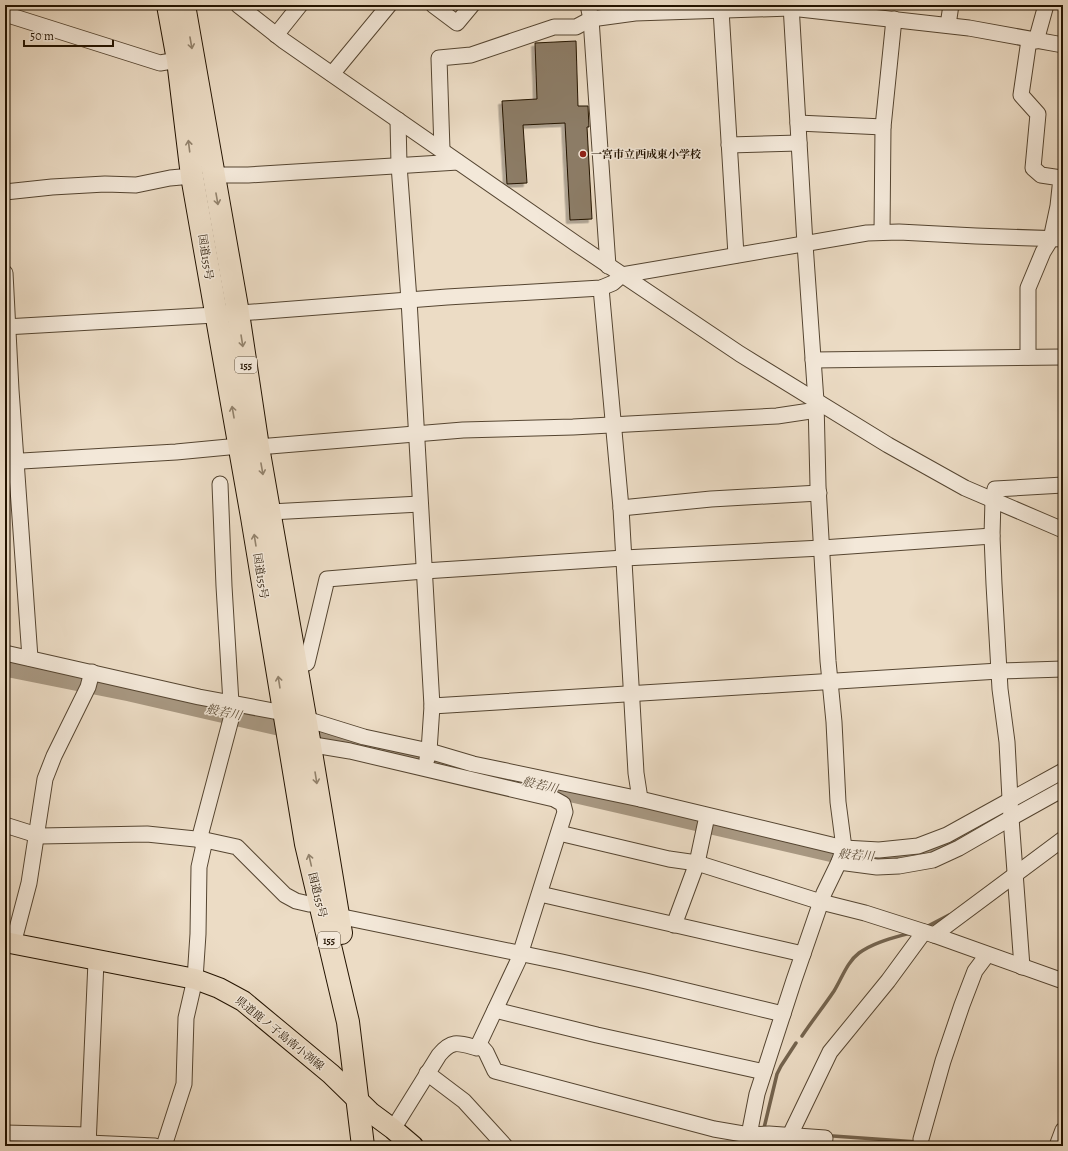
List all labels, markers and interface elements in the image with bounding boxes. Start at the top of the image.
scale bar [24,22,113,48]
text: 50 m [30,28,54,44]
one-way arrow [187,37,195,50]
one-way arrow [185,140,192,153]
place label: 一宮市立西成東小学校 [591,147,701,162]
marker: 一宮市立西成東小学校 [578,149,588,159]
one-way arrow [214,192,222,205]
street label: 国道155号 [194,233,217,281]
one-way arrow [238,334,246,347]
road number: 155 [235,357,257,373]
one-way arrow [229,406,237,419]
one-way arrow [259,463,267,476]
one-way arrow [251,534,259,547]
street label: 国道155号 [249,552,272,600]
one-way arrow [275,676,283,689]
water label: 般若川 [205,700,245,724]
one-way arrow [312,771,320,784]
water label: 般若川 [521,773,561,797]
water label: 般若川 [837,845,877,865]
one-way arrow [306,854,313,867]
street label: 国道155号 [305,871,330,919]
road number: 155 [318,932,340,948]
street label: 県道鹿ノ子島南小渕線 [232,993,327,1074]

